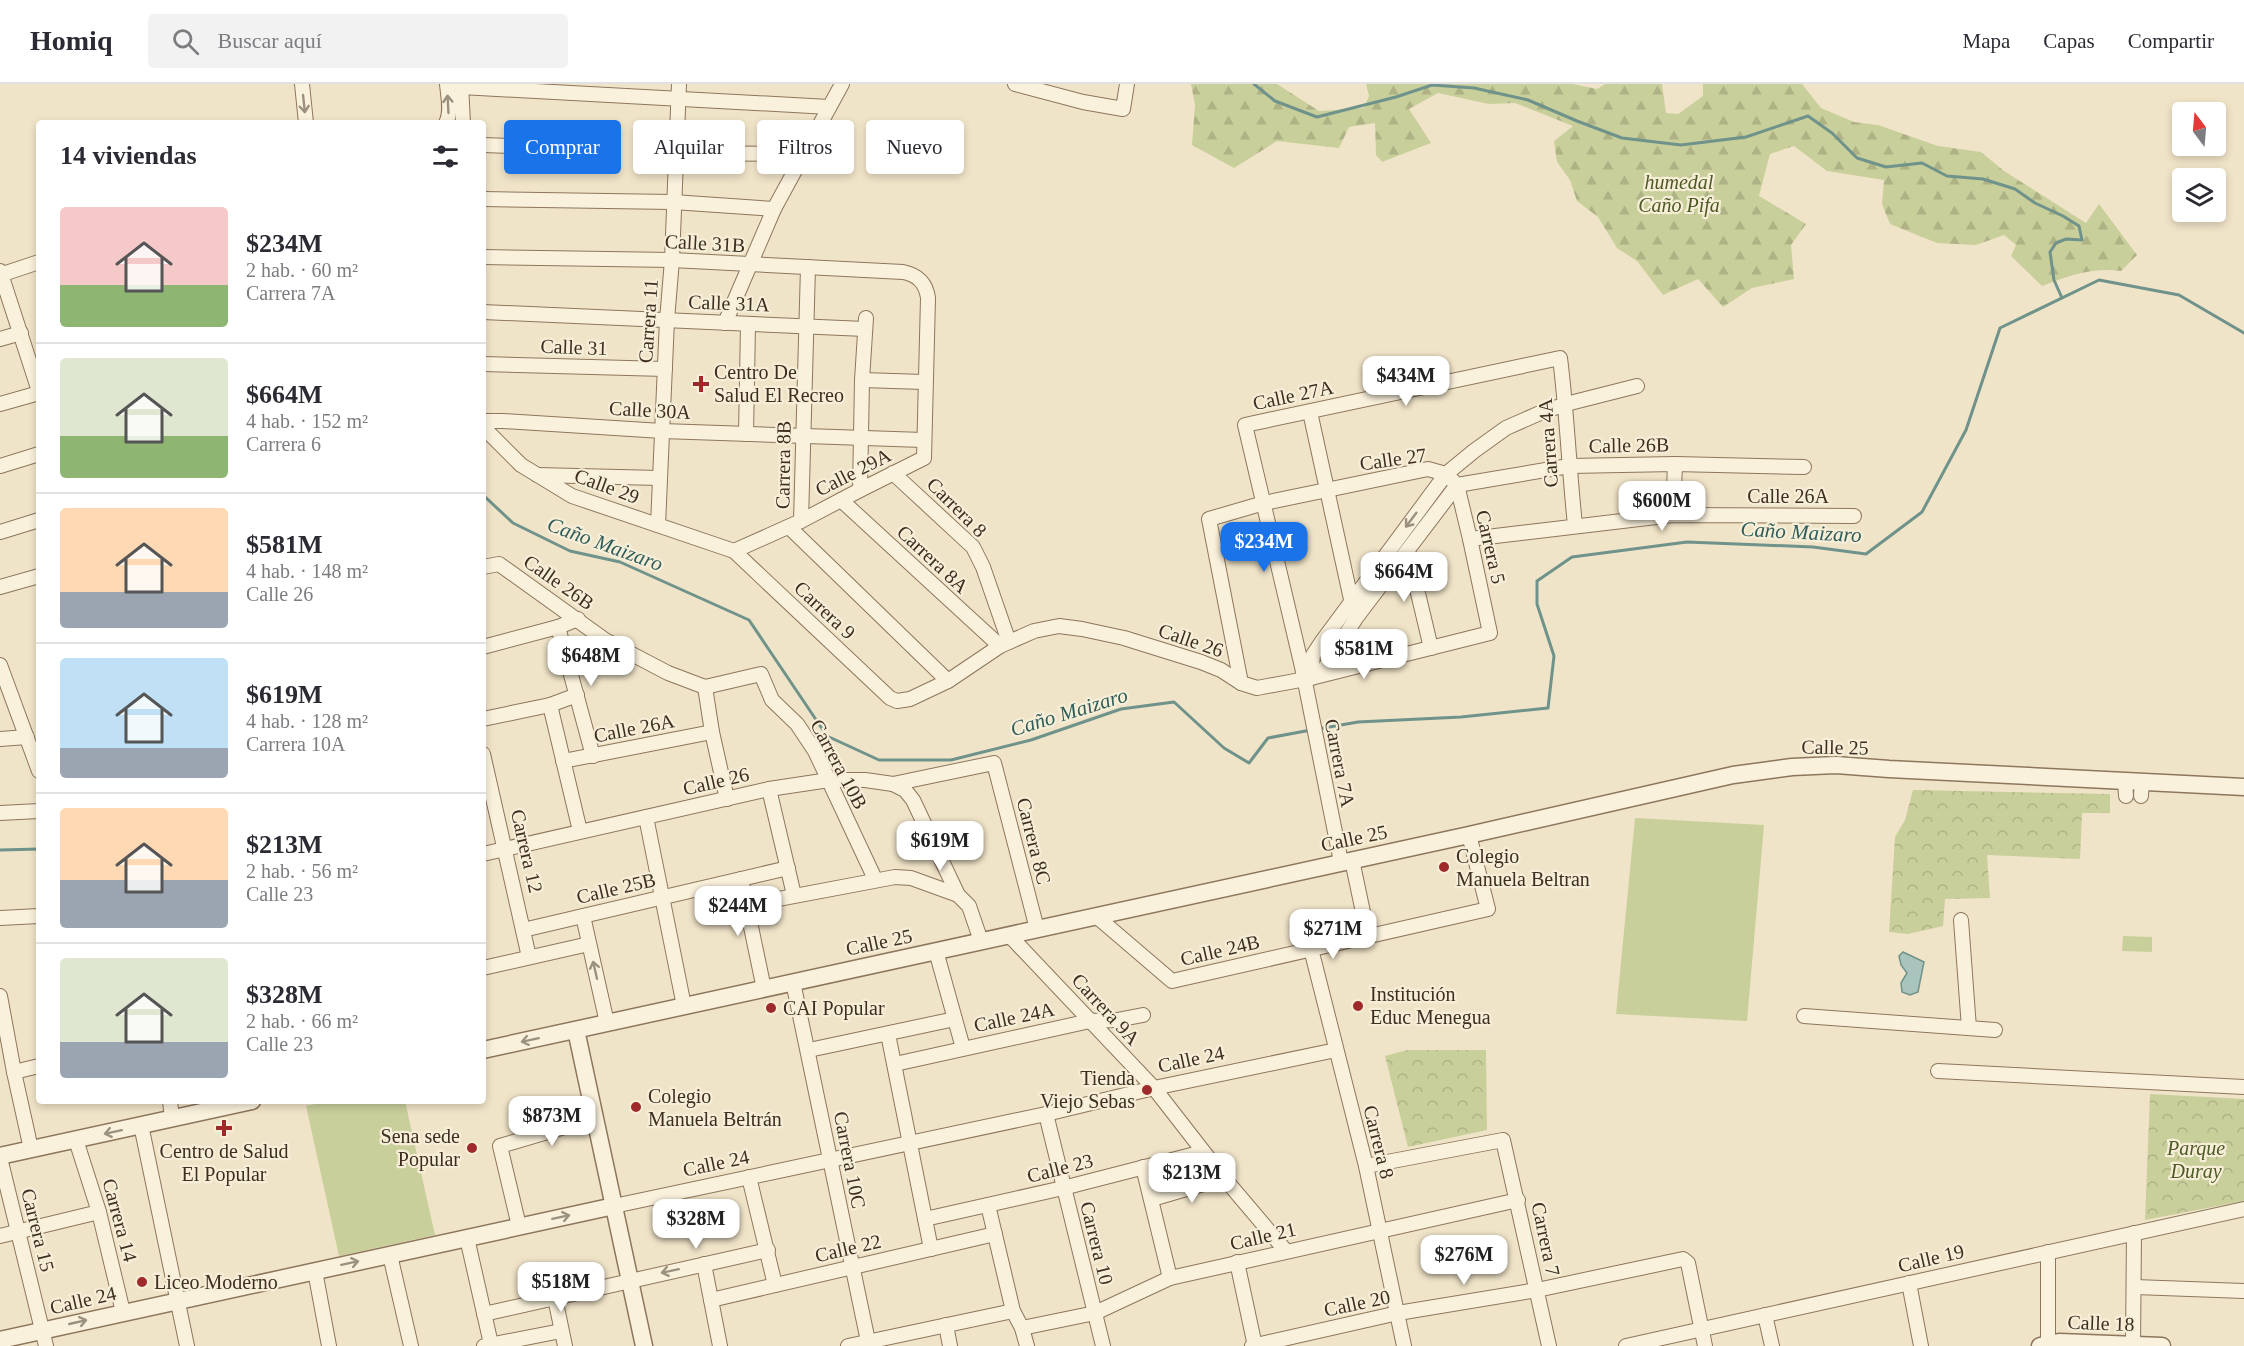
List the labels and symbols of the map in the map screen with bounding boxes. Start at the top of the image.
one-way arrow [299,93,310,113]
one-way arrow [443,94,454,114]
north arrow [2172,102,2226,156]
park label: humedal Caño Pifa [1638,171,1720,217]
street label: Calle 31B [664,230,746,256]
street label: Carrera 11 [634,278,662,364]
street label: Calle 31A [688,291,771,315]
street label: Calle 31 [540,335,608,359]
pin: $434M [1364,356,1448,407]
place label: Centro De Salud El Recreo [714,361,844,406]
marker: Centro De Salud El Recreo [692,375,710,393]
street label: Calle 27A [1251,376,1336,414]
street label: Calle 30A [609,397,692,423]
street label: Carrera 4A [1534,397,1562,488]
street label: Carrera 8B [771,421,795,509]
street label: Calle 26B [1589,433,1669,457]
street label: Calle 29A [812,443,895,500]
street label: Calle 27 [1358,443,1428,475]
street label: Calle 29 [572,464,642,508]
street label: Carrera 8 [923,473,991,541]
pin: $600M [1620,481,1704,532]
street label: Calle 26A [1747,485,1829,507]
street label: Carrera 5 [1472,508,1510,586]
water label: Caño Maizaro [544,512,666,576]
one-way arrow [1405,512,1417,528]
water label: Caño Maizaro [1740,517,1862,547]
street label: Carrera 8A [893,520,974,598]
pin: $234M [1222,522,1306,573]
street label: Calle 26B [520,550,598,614]
pin: $664M [1362,552,1446,603]
street label: Carrera 9 [790,576,860,644]
street label: Calle 26 [1156,619,1226,661]
pin: $581M [1322,629,1406,680]
pin: $648M [549,636,633,687]
water label: Caño Maizaro [1008,683,1130,741]
street label: Calle 26A [592,709,677,747]
street label: Carrera 10B [806,715,872,813]
street label: Carrera 7A [1321,717,1359,810]
street label: Calle 25 [1801,735,1869,759]
street label: Calle 26 [681,763,751,799]
street label: Carrera 8C [1013,796,1055,886]
street label: Carrera 12 [507,807,547,895]
street label: Calle 25 [1319,820,1389,856]
pin: $619M [898,821,982,872]
place label: Colegio Manuela Beltran [1456,845,1590,890]
marker: Colegio Manuela Beltran [1437,860,1451,874]
street label: Calle 25B [574,868,658,908]
pin: $244M [696,886,780,937]
pin: $271M [1291,909,1375,960]
street label: Calle 25 [844,924,914,960]
street label: Calle 24B [1178,930,1262,970]
one-way arrow [589,960,601,979]
street label: Carrera 9A [1067,969,1145,1050]
place label: Institución Educ Menegua [1370,983,1491,1029]
place label: CAI Popular [783,997,885,1020]
street label: Calle 24A [972,998,1057,1036]
marker: Institución Educ Menegua [1351,999,1365,1013]
marker: CAI Popular [764,1001,778,1015]
one-way arrow [520,1035,540,1046]
street label: Calle 24 [1156,1041,1226,1077]
place label: Tienda Viejo Sebas [1040,1067,1135,1113]
marker: Tienda Viejo Sebas [1140,1083,1154,1097]
place label: Colegio Manuela Beltrán [648,1085,782,1130]
pin: $873M [510,1096,594,1147]
marker: Colegio Manuela Beltrán [629,1100,643,1114]
street label: Carrera 8 [1359,1103,1399,1181]
street label: Carrera 10C [830,1110,870,1210]
marker: Centro de Salud El Popular [215,1119,233,1137]
place label: Sena sede Popular [381,1125,460,1171]
one-way arrow [103,1126,122,1138]
park label: Parque Duray [2166,1137,2225,1183]
place label: Centro de Salud El Popular [160,1140,288,1186]
marker: Sena sede Popular [465,1141,479,1155]
street label: Calle 24 [681,1145,751,1181]
street label: Calle 23 [1025,1149,1095,1187]
pin: $213M [1150,1153,1234,1204]
street label: Carrera 14 [98,1176,142,1264]
street label: Carrera 15 [17,1186,59,1274]
pin: $328M [654,1199,738,1250]
street label: Carrera 10 [1076,1199,1118,1287]
street label: Carrera 7 [1527,1200,1565,1278]
one-way arrow [551,1211,570,1222]
street label: Calle 21 [1228,1218,1298,1254]
street label: Calle 22 [813,1230,883,1266]
pin: $276M [1422,1235,1506,1286]
street label: Calle 19 [1896,1240,1966,1276]
one-way arrow [340,1257,359,1269]
pin: $518M [519,1262,603,1313]
one-way arrow [660,1266,679,1278]
place label: Liceo Moderno [154,1271,278,1293]
marker: Liceo Moderno [135,1275,149,1289]
street label: Calle 24 [48,1282,118,1318]
street label: Calle 20 [1322,1285,1392,1321]
street label: Calle 18 [2067,1311,2135,1335]
one-way arrow [68,1316,87,1328]

